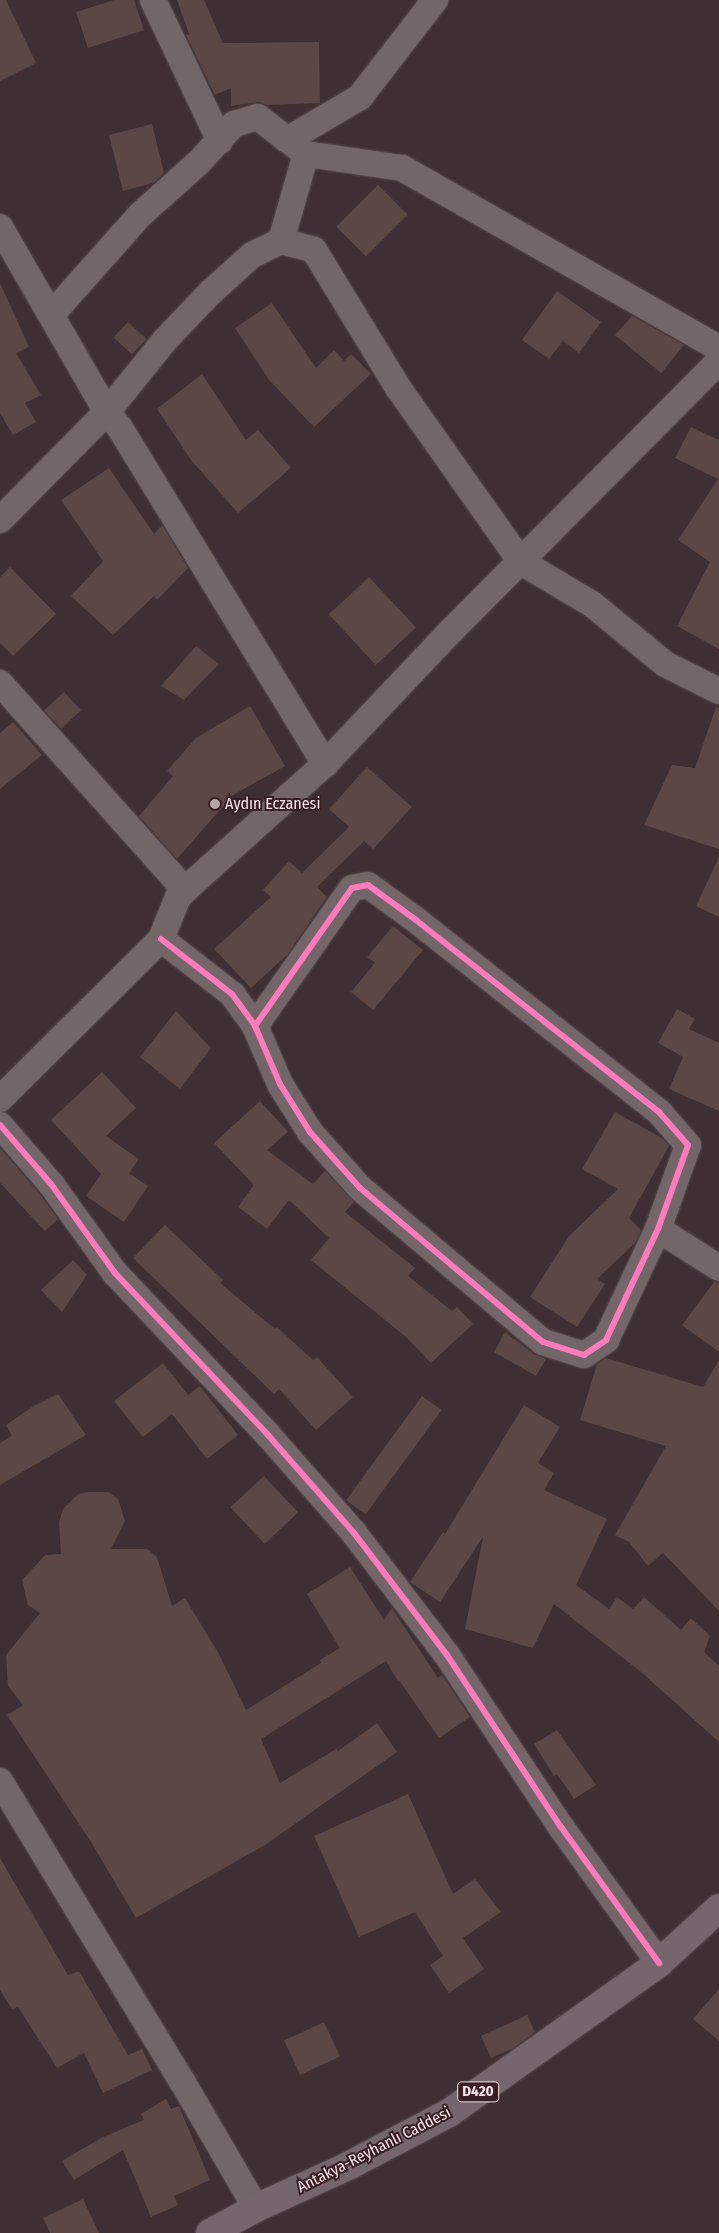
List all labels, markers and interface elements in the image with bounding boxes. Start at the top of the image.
place label: Aydın Eczanesi [225,794,320,814]
marker: Aydın Eczanesi [209,798,221,810]
road number: D420 [457,2080,499,2104]
street label: Antakya-Reyhanlı Caddesi [294,2103,454,2197]

